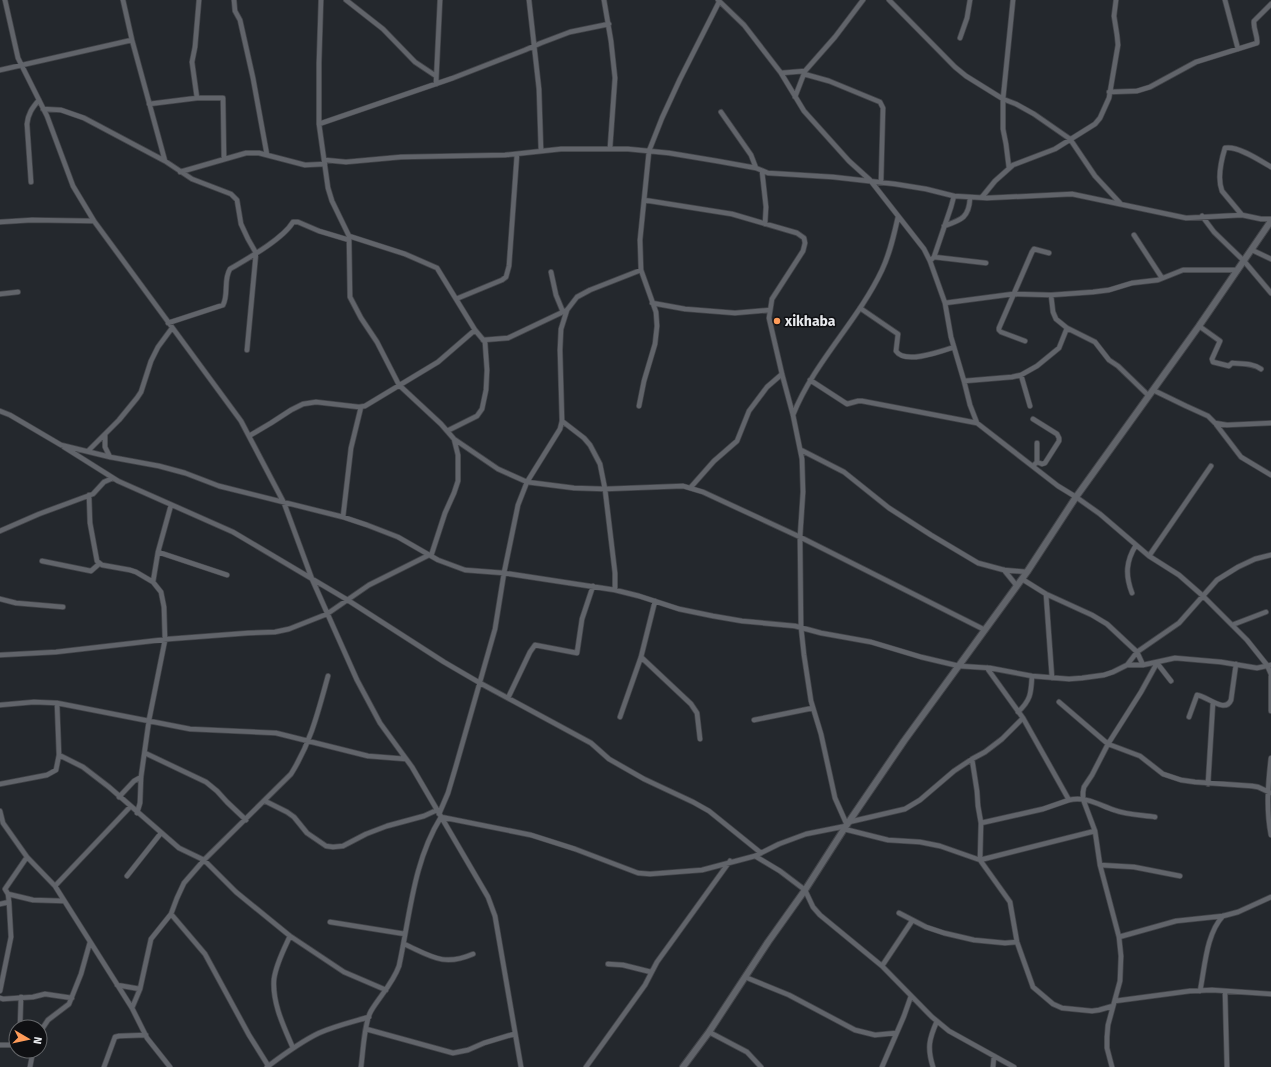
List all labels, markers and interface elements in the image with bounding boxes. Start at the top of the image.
place label: xikhaba [784,313,836,330]
marker: xikhaba [772,316,782,326]
north arrow [8,1019,48,1059]
text: N [30,1036,44,1045]

